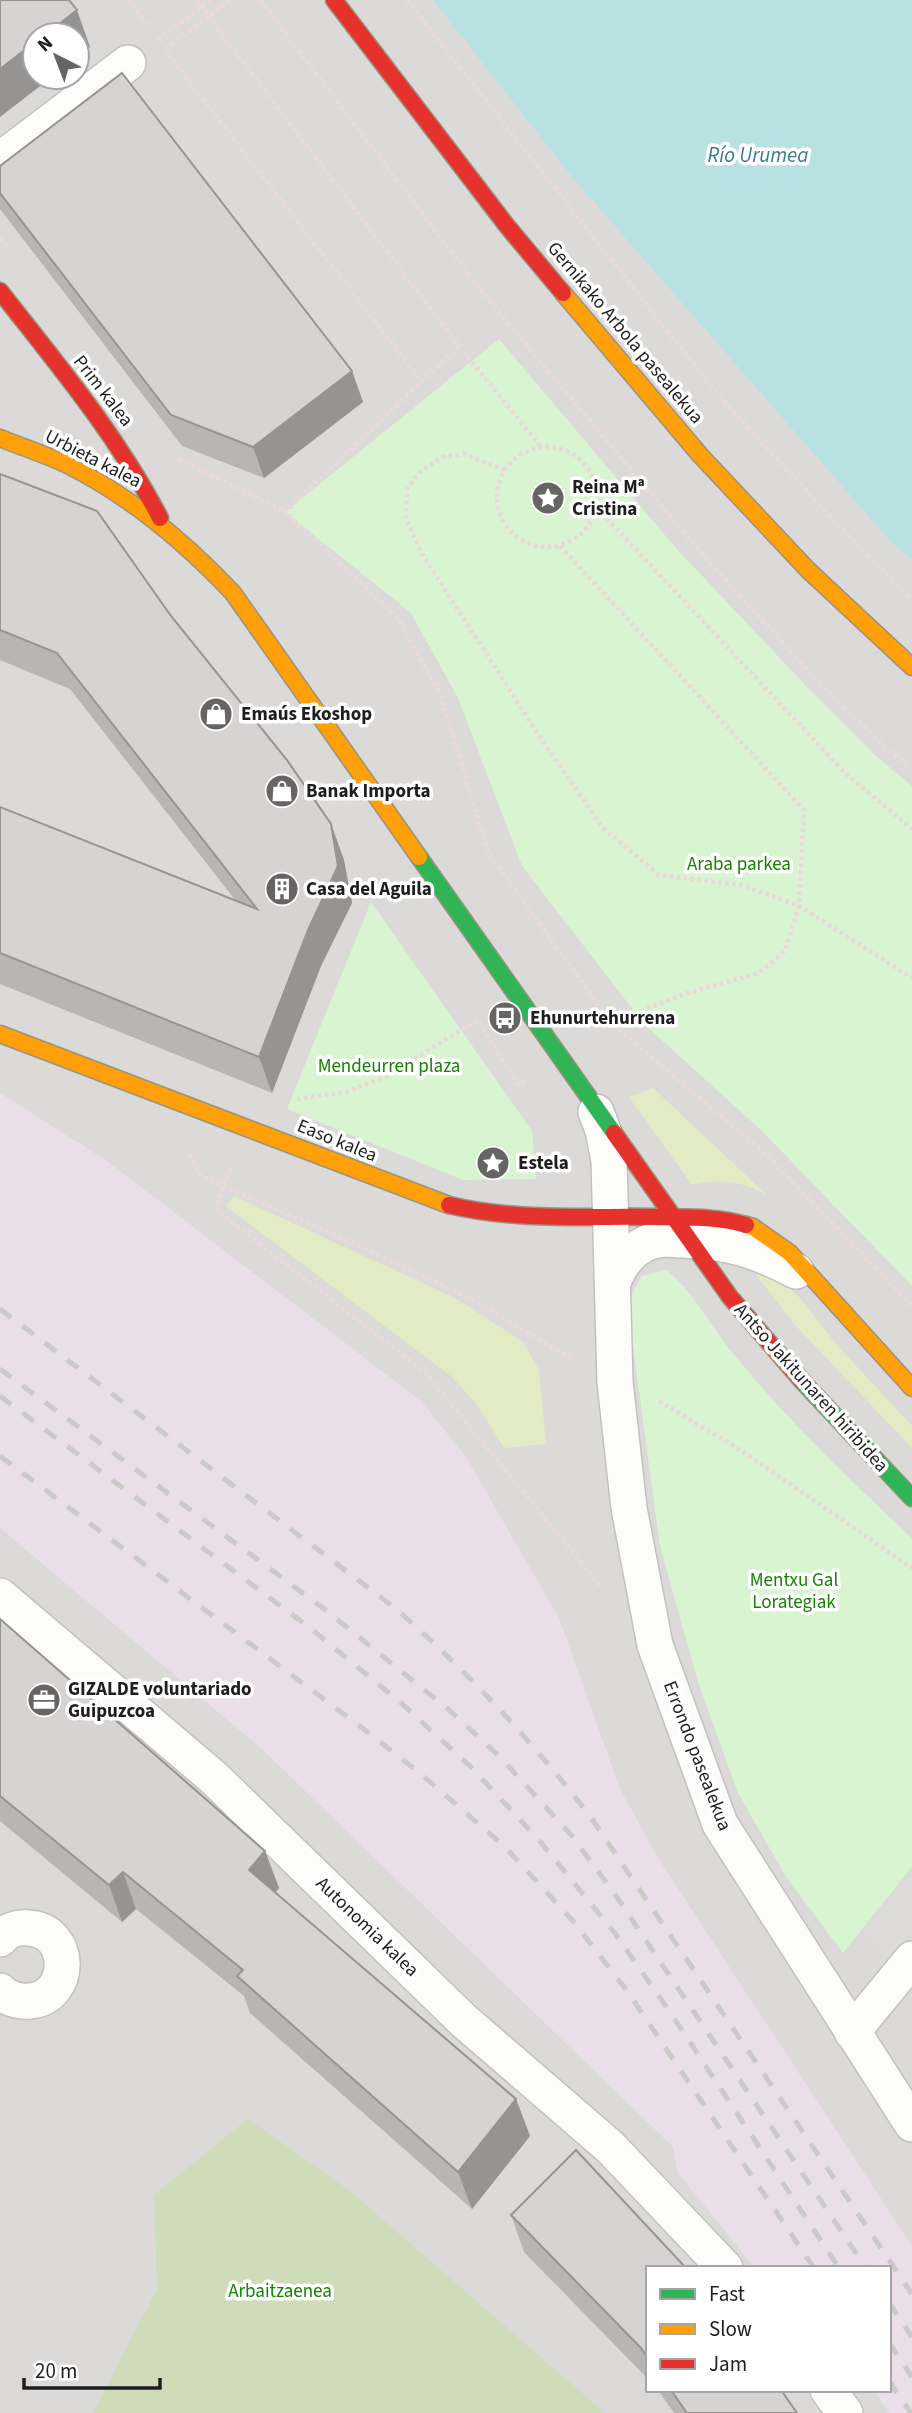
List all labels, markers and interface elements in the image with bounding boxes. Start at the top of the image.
north arrow [21,21,91,91]
text: N [32,30,59,59]
water label: Río Urumea [708,140,808,170]
street label: Gernikako Arbola pasealekua [541,236,709,430]
street label: Prim kalea [67,350,139,432]
street label: Urbieta kalea [40,423,146,495]
place label: Reina Mª Cristina [572,474,645,523]
place icon: Reina Mª Cristina [529,479,567,517]
shop icon: Emaús Ekoshop [197,695,235,733]
place label: Emaús Ekoshop [241,701,372,728]
shop icon: Banak Importa [263,772,301,810]
place label: Banak Importa [306,778,431,805]
park label: Araba parkea [687,851,791,878]
building icon: Casa del Aguila [263,870,301,908]
place label: Casa del Aguila [306,876,432,903]
bus stop icon: Ehunurtehurrena [486,999,524,1037]
place label: Ehunurtehurrena [530,1005,675,1032]
park label: Mendeurren plaza [318,1053,460,1080]
street label: Easo kalea [293,1113,381,1169]
place icon: Estela [474,1144,512,1182]
place label: Estela [518,1150,569,1177]
street label: Antso Jakitunaren hiribidea [728,1297,894,1479]
park label: Mentxu Gal Lorategiak [750,1567,838,1616]
place label: GIZALDE voluntariado Guipuzcoa [68,1676,252,1725]
street label: Errondo pasealekua [656,1677,738,1835]
office icon: GIZALDE voluntariado Guipuzcoa [25,1681,63,1719]
street label: Autonomia kalea [309,1871,425,1983]
legend [646,2266,891,2392]
park label: Arbaitzaenea [228,2278,332,2305]
text: Fast [709,2279,745,2309]
text: Slow [709,2314,752,2344]
scale bar [24,2346,161,2390]
text: Jam [709,2349,747,2379]
text: 20 m [35,2356,77,2386]

